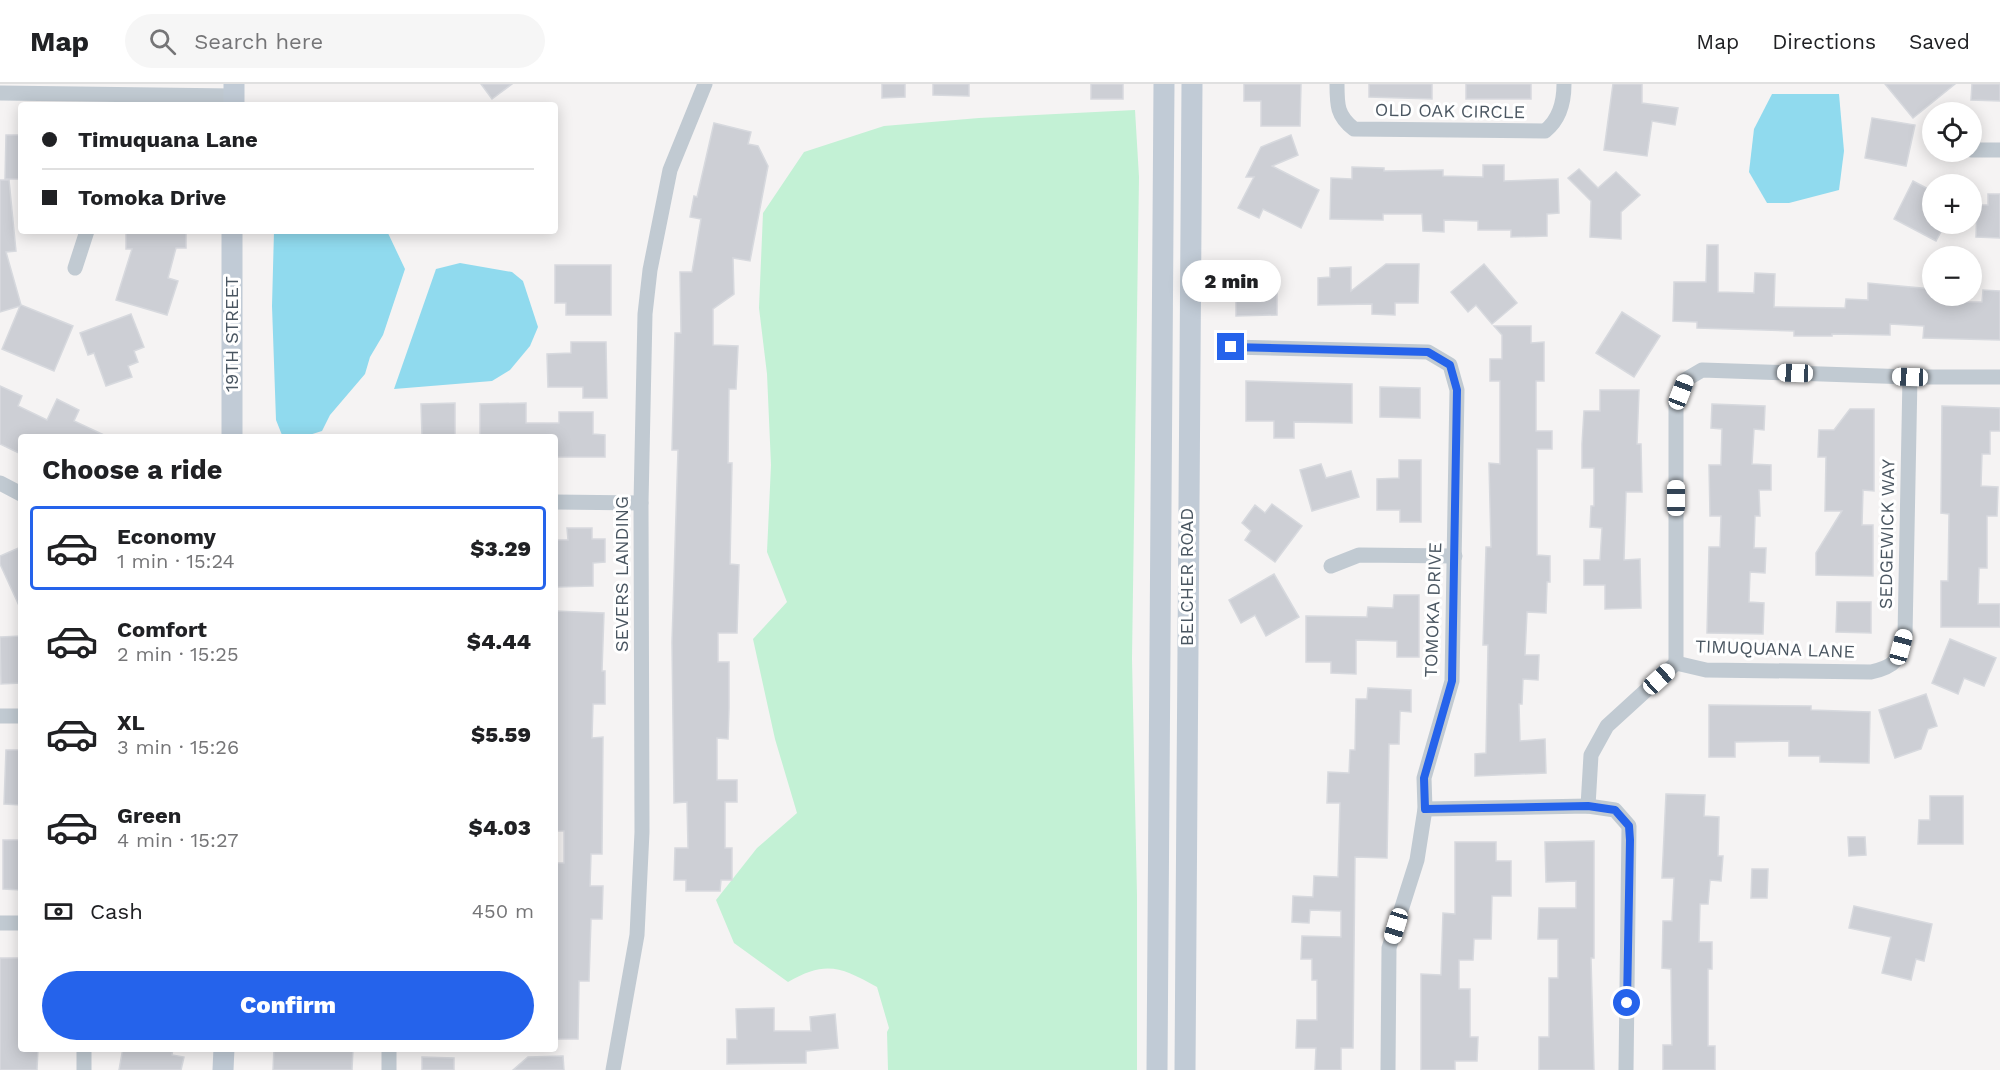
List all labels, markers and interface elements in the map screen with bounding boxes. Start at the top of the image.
search box [125,14,545,68]
text: Map [30,25,89,58]
icon: search [146,25,179,58]
text: Search here [194,29,323,54]
text: Map [1696,29,1739,54]
text: Directions [1772,29,1876,54]
text: Saved [1909,29,1970,54]
street label: OLD OAK CIRCLE [1375,99,1525,122]
map controls [1922,102,1982,306]
button: locate [1922,102,1982,162]
text: Timuquana Lane [78,127,258,152]
button: + [1922,174,1982,234]
text: Tomoka Drive [78,185,226,210]
button: − [1922,246,1982,306]
callout: 2 min [1182,260,1280,302]
text: 2 min [1204,269,1259,293]
street label: 19TH STREET [221,276,242,392]
route end [1217,333,1244,360]
car [1777,363,1813,383]
car [1892,367,1928,387]
car [1666,372,1696,412]
text: Choose a ride [42,454,222,486]
street label: SEDGEWICK WAY [1875,458,1898,609]
car [1667,480,1685,516]
street label: SEVERS LANDING [611,496,632,652]
street label: BELCHER ROAD [1176,508,1197,646]
icon: car [45,521,99,575]
text: Economy [117,524,216,549]
text: $3.29 [470,536,531,561]
street label: TOMOKA DRIVE [1420,542,1445,678]
text: 1 min · 15:24 [117,549,235,573]
icon: car [45,614,99,668]
text: Comfort [117,617,207,642]
car [1888,627,1914,667]
text: $4.44 [467,629,531,654]
street label: TIMUQUANA LANE [1695,635,1855,662]
text: 2 min · 15:25 [117,642,239,666]
car [1640,660,1678,698]
icon: car [45,707,99,761]
text: XL [117,710,145,735]
text: $5.59 [471,722,531,747]
text: 3 min · 15:26 [117,735,239,759]
icon: car [45,800,99,854]
text: Green [117,803,181,828]
text: $4.03 [468,815,531,840]
text: 4 min · 15:27 [117,828,238,852]
icon: cash [42,895,75,928]
text: Cash [90,899,143,924]
text: 450 m [472,899,534,923]
car [1382,906,1410,946]
button: Confirm [42,971,534,1040]
route start [1613,989,1640,1016]

